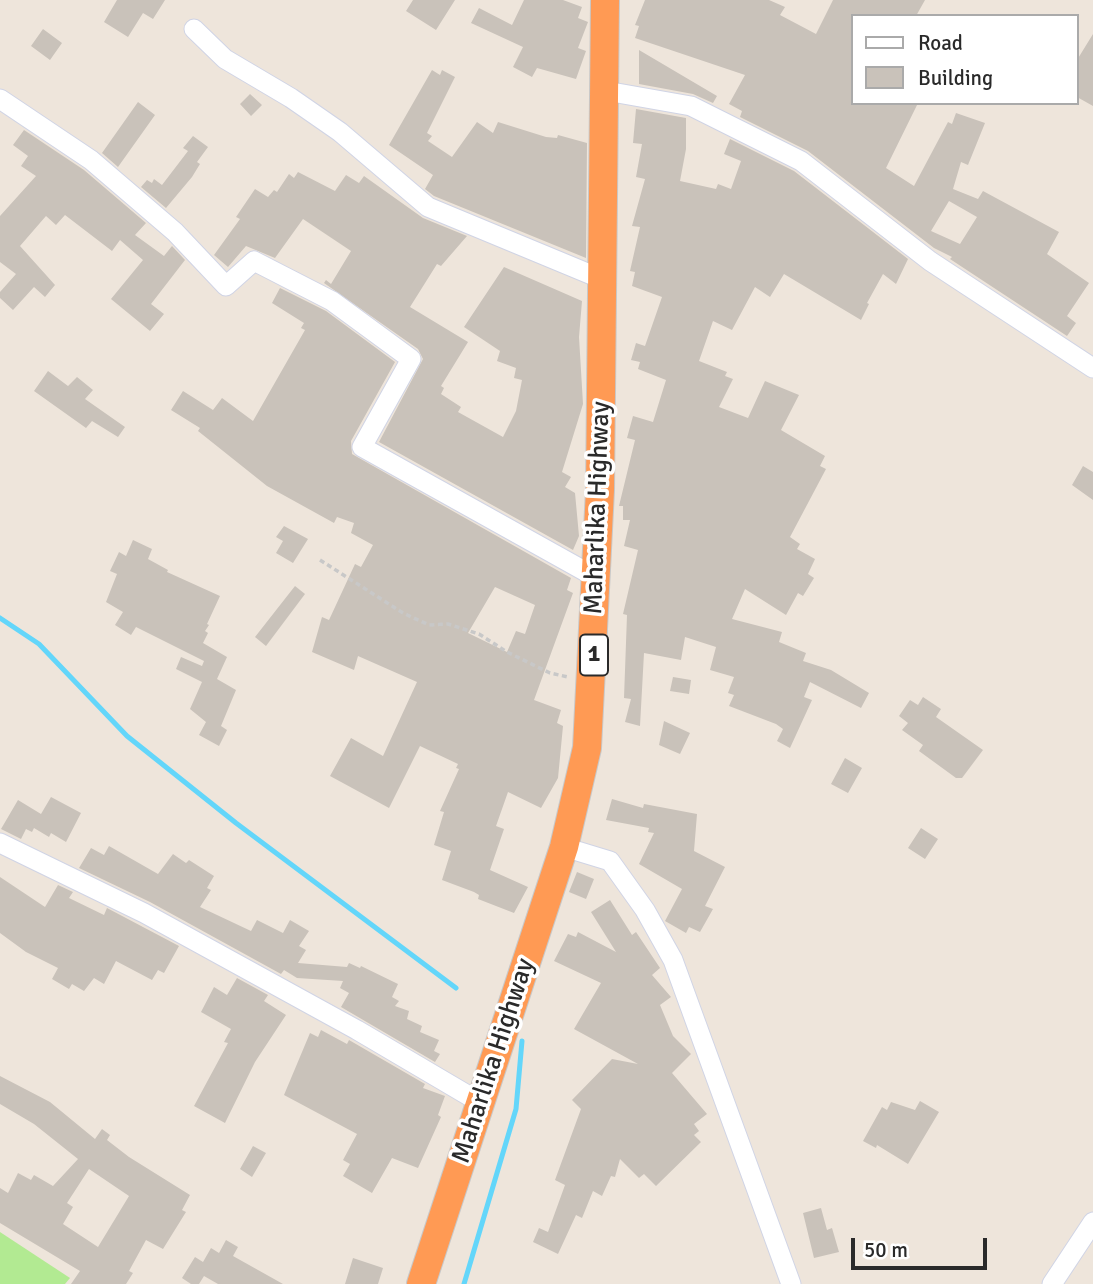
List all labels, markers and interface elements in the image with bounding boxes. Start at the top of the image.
legend [852,14,1079,105]
text: Road [918,30,963,56]
text: Building [918,65,993,91]
street label: Maharlika Highway [579,401,617,615]
road number: 1 [580,634,608,676]
street label: Maharlika Highway [446,955,542,1167]
scale bar [855,1224,992,1268]
text: 50 m [864,1237,908,1263]

